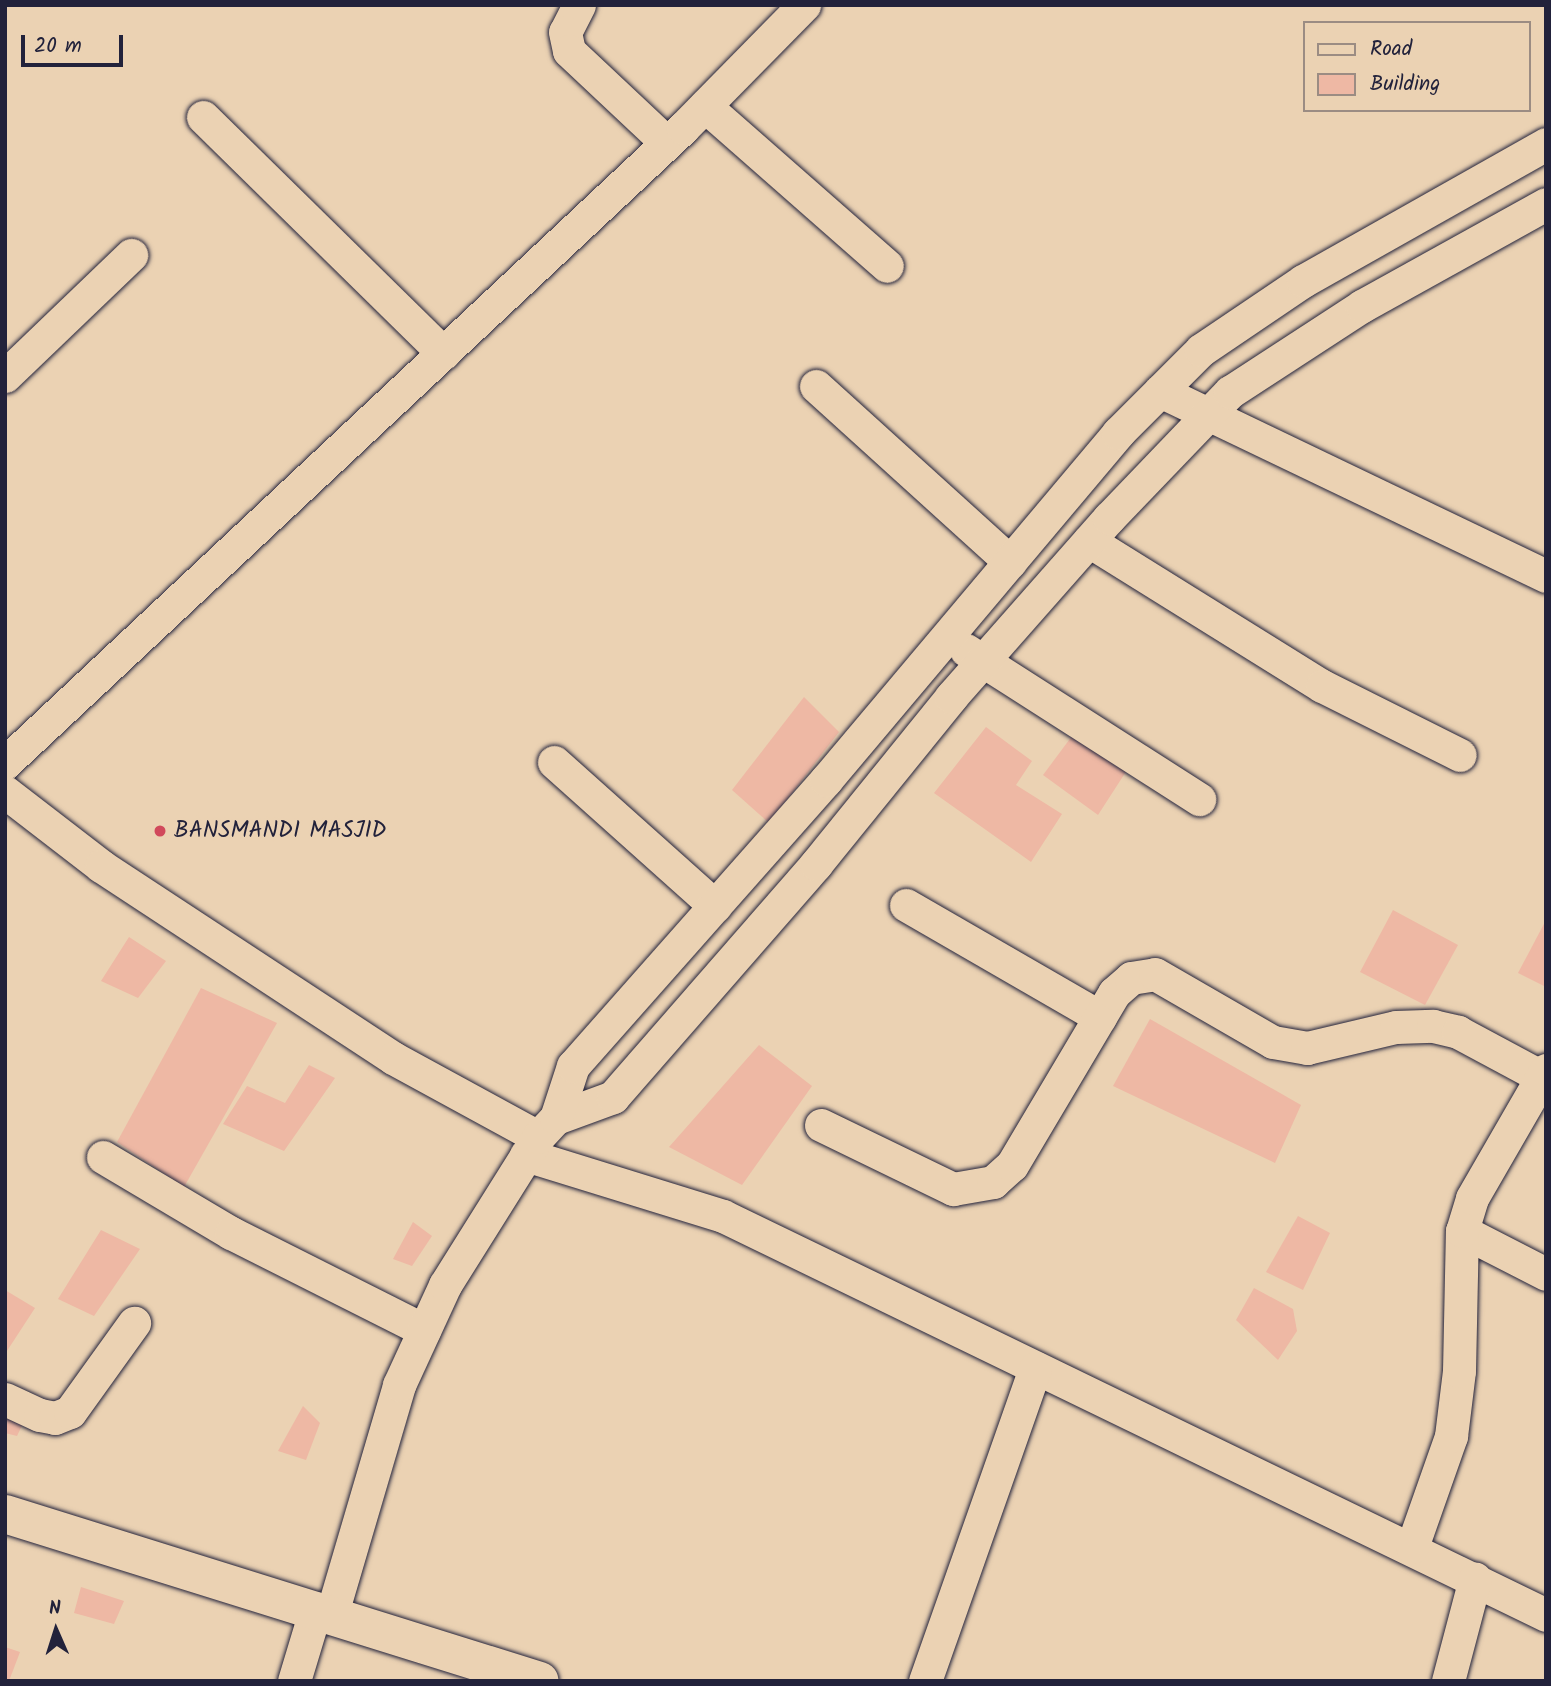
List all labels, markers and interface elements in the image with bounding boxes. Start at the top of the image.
scale bar [24,21,126,65]
legend [1302,21,1530,112]
text: 20 m [34,30,82,63]
text: Road [1370,33,1412,66]
text: Building [1370,68,1440,101]
place label: BANSMANDI MASJID [174,817,386,845]
marker: BANSMANDI MASJID [152,823,168,839]
text: N [48,1594,62,1624]
north arrow [21,1595,91,1665]

